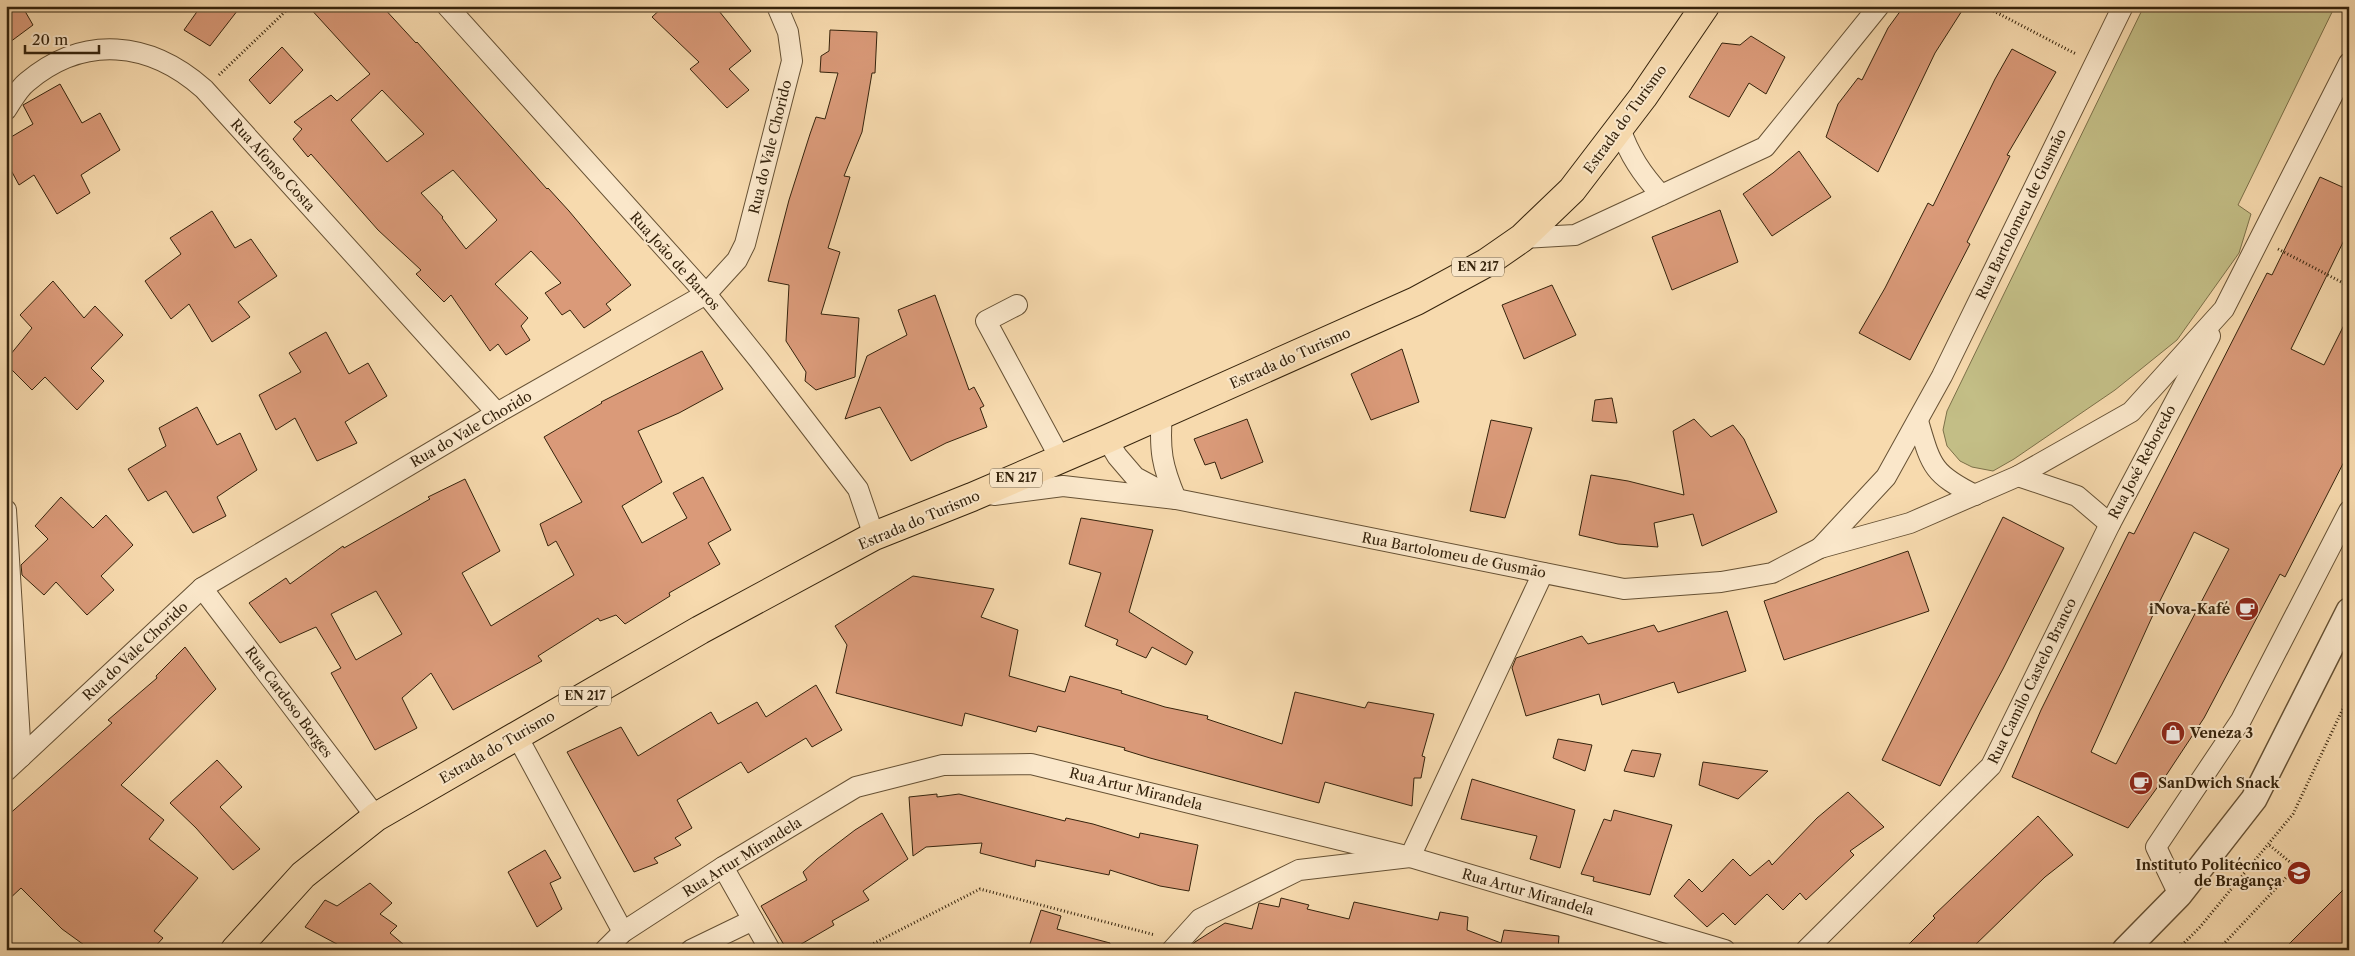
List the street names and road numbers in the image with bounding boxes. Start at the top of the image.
street label: Estrada do Turismo [1579,61,1671,177]
street label: Rua do Vale Chorido [745,78,795,216]
street label: Rua Afonso Costa [227,115,320,215]
street label: Rua Bartolomeu de Gusmão [1972,126,2070,302]
street label: Rua João de Barros [626,208,724,314]
road number: EN 217 [1452,258,1504,276]
street label: Estrada do Turismo [1227,323,1353,393]
street label: Rua do Vale Chorido [407,387,535,471]
street label: Rua José Reboredo [2104,402,2180,522]
road number: EN 217 [990,468,1042,488]
street label: Estrada do Turismo [856,486,982,554]
street label: Rua Bartolomeu de Gusmão [1360,528,1548,582]
street label: Rua Camilo Castelo Branco [1984,595,2080,767]
street label: Rua do Vale Chorido [79,598,191,704]
street label: Rua Cardoso Borges [241,643,337,761]
road number: EN 217 [559,686,611,706]
street label: Estrada do Turismo [436,707,558,787]
street label: Rua Artur Mirandela [1067,764,1205,814]
street label: Rua Artur Mirandela [679,813,805,901]
street label: Rua Artur Mirandela [1460,865,1597,920]

